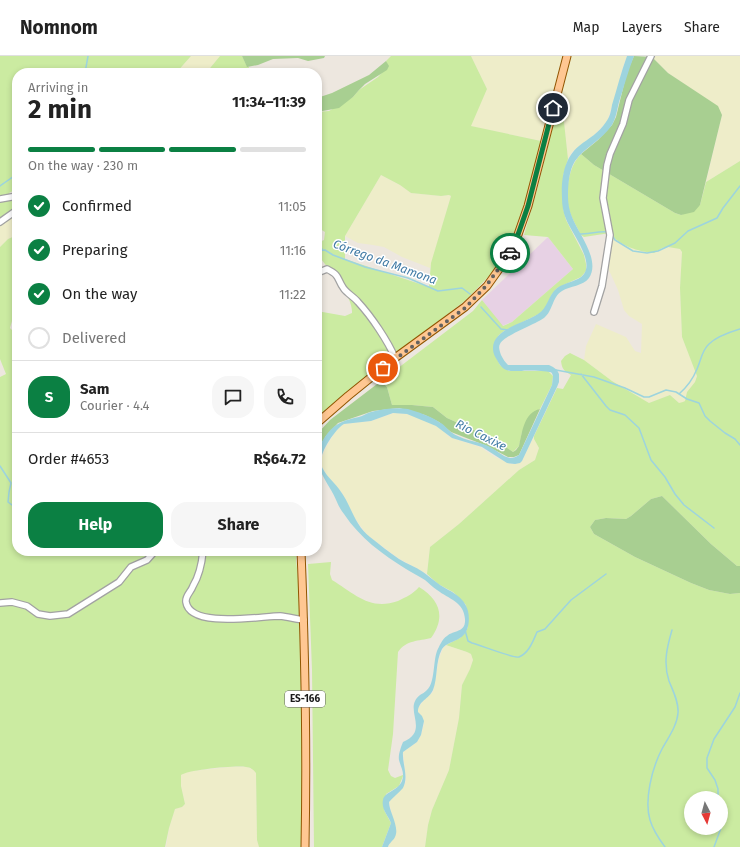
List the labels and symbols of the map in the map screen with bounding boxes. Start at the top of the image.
pin [536,91,570,125]
courier [490,233,530,273]
water label: Córrego da Mamona [331,237,439,287]
pin [366,351,400,385]
water label: Rio Caxixe [453,417,509,453]
road number: ES-166 [285,691,325,707]
north arrow [684,791,728,835]

